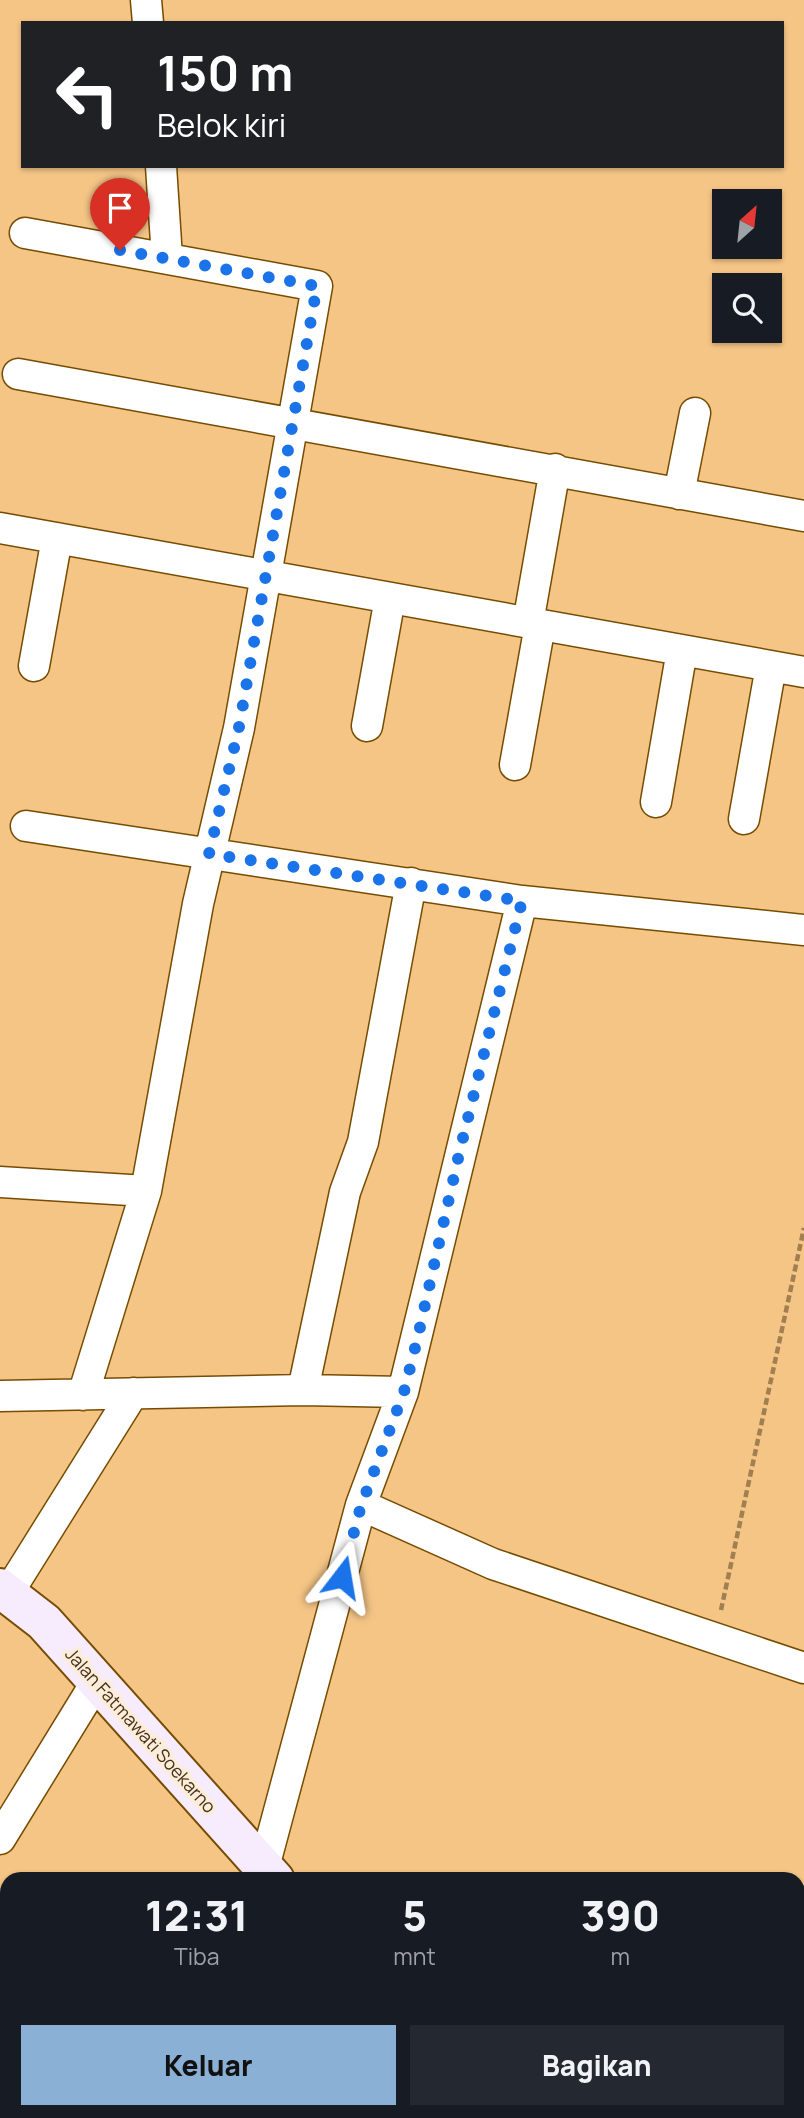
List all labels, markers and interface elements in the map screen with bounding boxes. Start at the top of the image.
text: 150 m [157,39,293,106]
icon: left [42,49,133,140]
text: Belok kiri [157,103,286,147]
pin [90,178,150,250]
icon: arrive [101,189,139,227]
north arrow [712,189,782,259]
map controls [712,189,782,343]
button: search [712,273,782,343]
position arrow [305,1540,379,1614]
street label: Jalan Fatmawati Soekarno [60,1642,222,1818]
text: 12:31 [145,1886,248,1944]
text: 5 [402,1886,427,1944]
text: 390 [581,1886,660,1944]
text: Tiba [174,1940,219,1972]
text: mnt [393,1940,436,1972]
text: m [611,1940,630,1972]
button: Keluar [21,2025,396,2105]
button: Bagikan [410,2025,784,2105]

